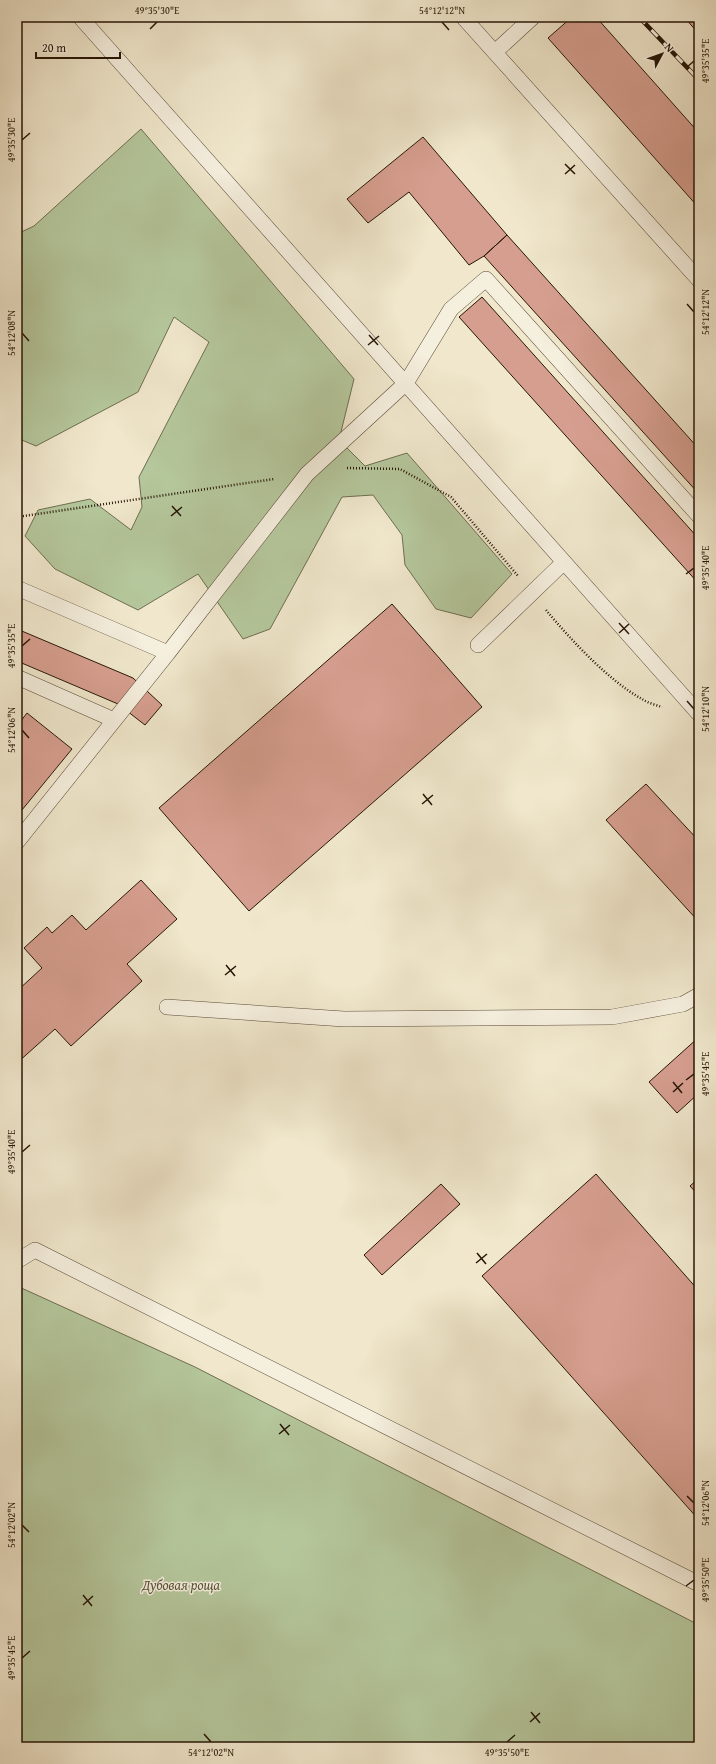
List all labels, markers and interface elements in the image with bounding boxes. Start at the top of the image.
text: 49°35'30"E [135,3,179,18]
text: 54°12'12"N [419,3,465,18]
scale bar [36,34,120,60]
north arrow [642,34,682,74]
text: 20 m [42,39,66,56]
text: N [661,39,678,56]
text: 49°35'35"E [698,39,713,83]
text: 49°35'30"E [4,118,19,162]
text: 54°12'12"N [698,289,713,335]
text: 54°12'08"N [4,310,19,356]
text: 49°35'40"E [698,546,713,590]
text: 49°35'35"E [4,624,19,668]
text: 54°12'10"N [698,686,713,732]
text: 54°12'06"N [4,707,19,753]
text: 49°35'45"E [698,1052,713,1096]
text: 49°35'40"E [4,1130,19,1174]
text: 54°12'06"N [698,1480,713,1526]
text: 54°12'02"N [4,1502,19,1548]
text: 49°35'50"E [698,1558,713,1602]
park label: Дубовая роща [141,1575,221,1595]
text: 49°35'45"E [4,1636,19,1680]
text: 54°12'02"N [188,1745,234,1760]
text: 49°35'50"E [485,1745,529,1760]

